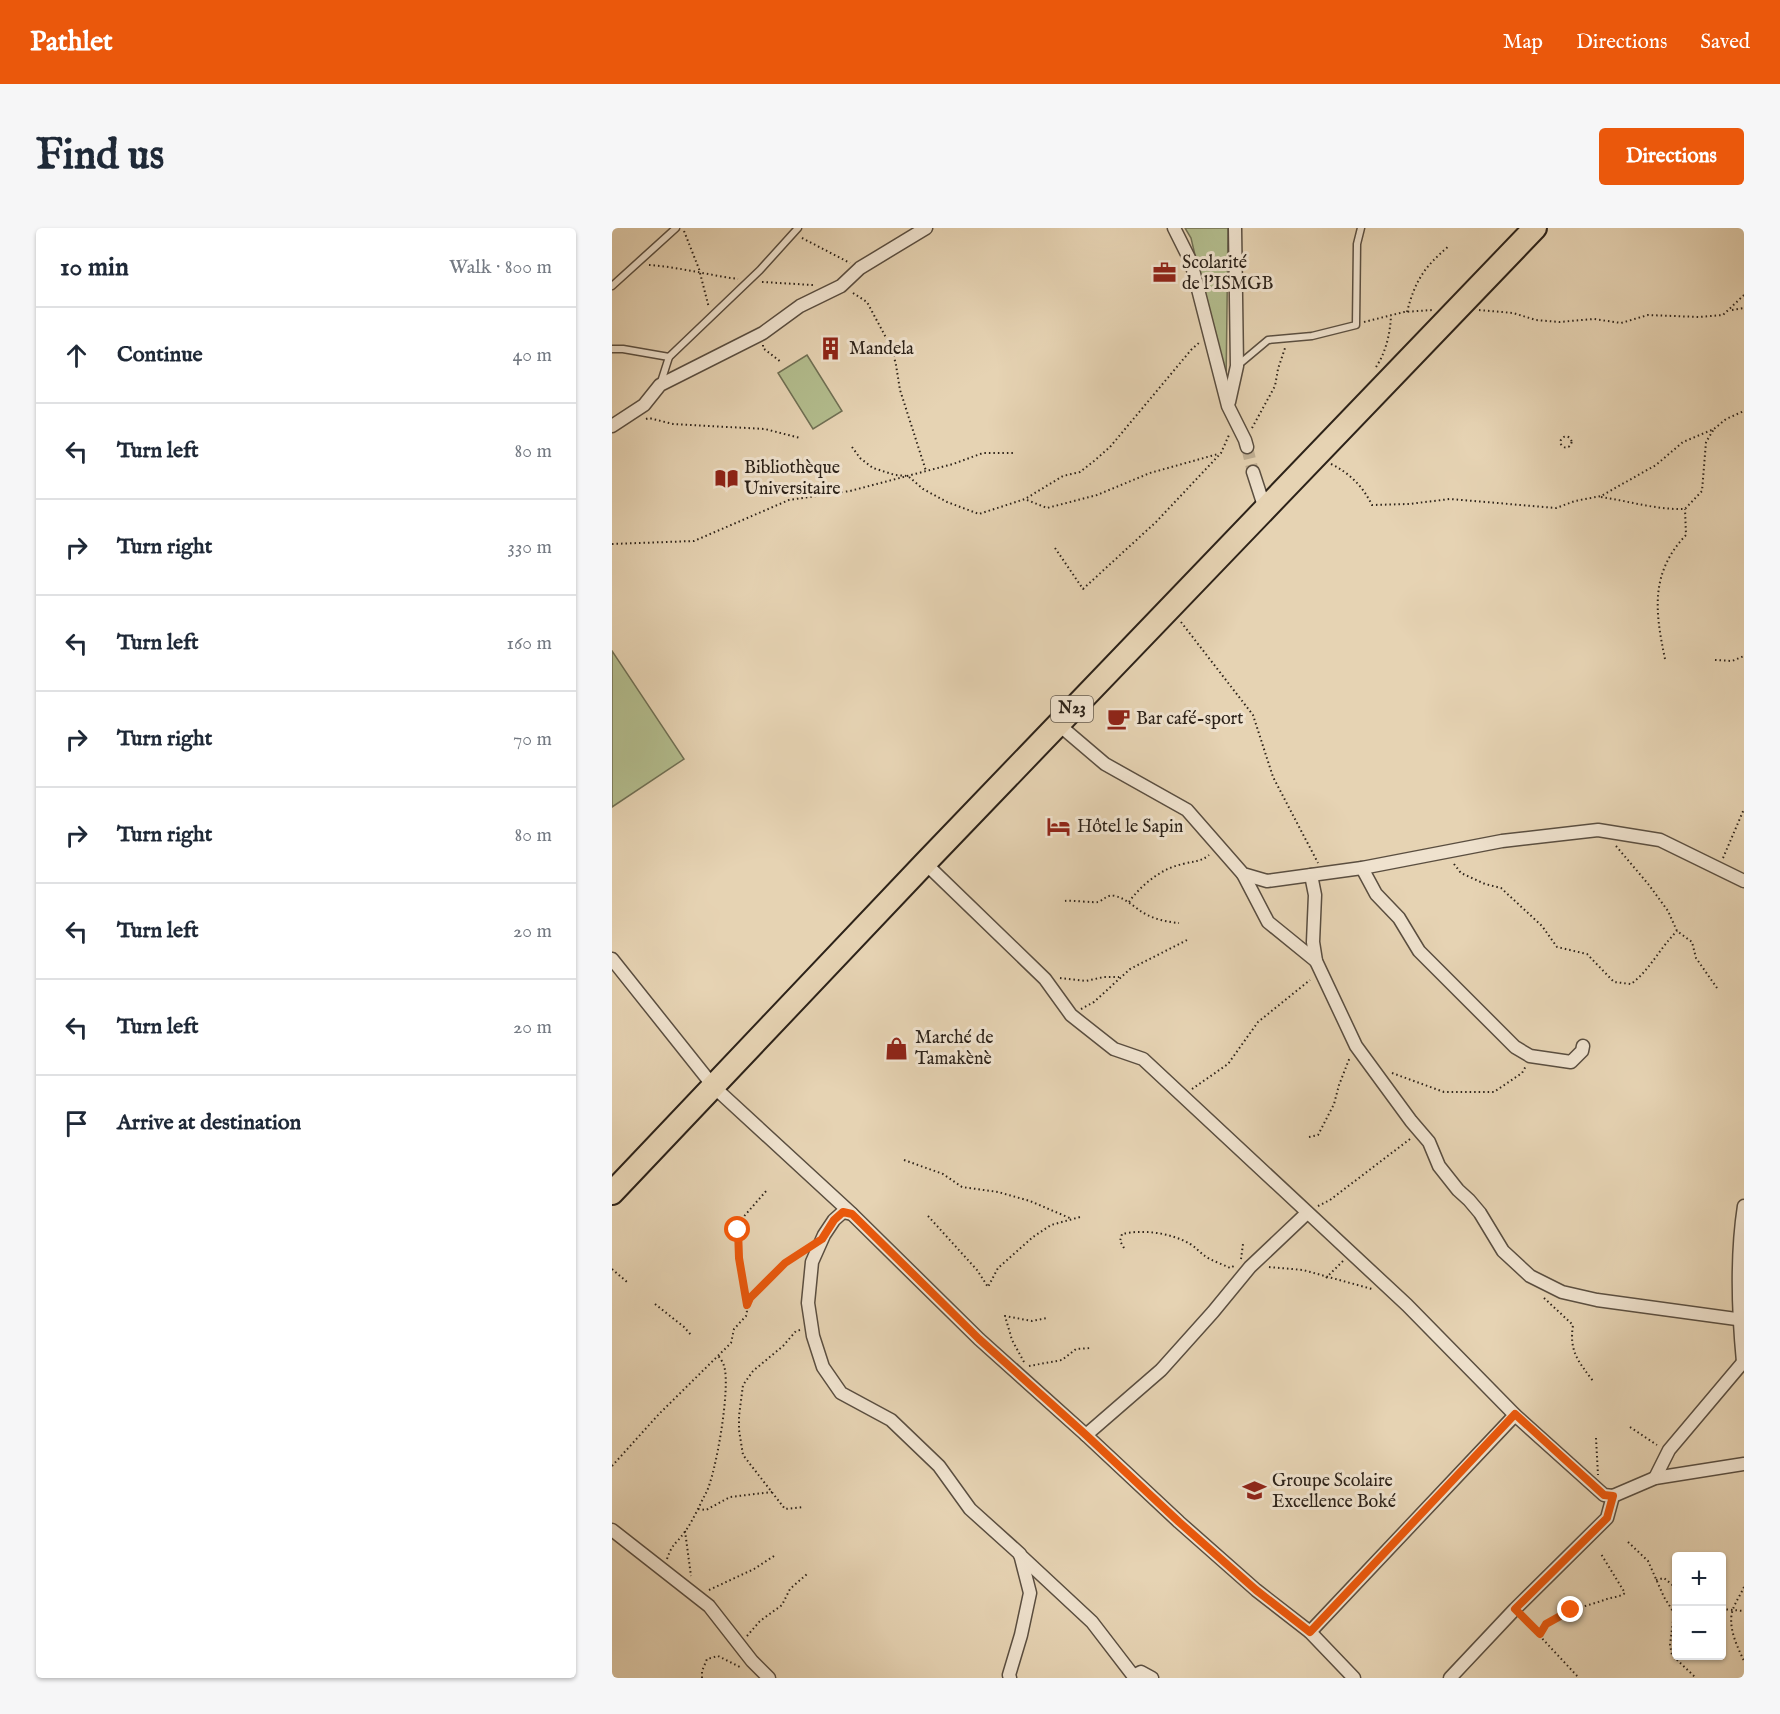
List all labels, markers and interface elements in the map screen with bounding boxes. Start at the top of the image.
text: Pathlet [30,25,113,60]
text: Map [1503,29,1543,56]
text: Directions [1576,29,1667,56]
text: Saved [1700,29,1750,56]
button: Directions [1599,128,1744,185]
text: Find us [36,130,164,183]
text: 10 min [60,251,129,284]
place label: Scolarité de l'ISMGB [1182,252,1274,296]
text: Walk · 800 m [449,255,552,280]
office icon: Scolarité de l'ISMGB [1151,260,1177,286]
building icon: Mandela [818,336,844,362]
place label: Mandela [849,338,914,361]
icon: ahead [60,339,93,372]
text: Continue [117,341,203,369]
text: 40 m [513,343,552,368]
icon: left [60,435,93,468]
text: Turn left [117,437,199,465]
text: 80 m [515,439,552,464]
place label: Bibliothèque Universitaire [744,457,841,501]
library icon: Bibliothèque Universitaire [713,465,739,491]
icon: right [60,531,93,564]
text: Turn right [117,533,212,561]
text: 330 m [507,535,552,560]
icon: left [60,627,93,660]
text: Turn left [117,629,199,657]
text: 160 m [506,631,552,656]
road number: N23 [1051,696,1093,722]
cafe icon: Bar café-sport [1105,706,1131,732]
place label: Bar café-sport [1136,708,1243,731]
icon: right [60,723,93,756]
text: Turn right [117,725,212,753]
text: 70 m [513,727,552,752]
hotel icon: Hôtel le Sapin [1046,814,1072,840]
place label: Hôtel le Sapin [1077,816,1184,839]
icon: right [60,819,93,852]
text: Turn right [117,821,212,849]
text: 80 m [515,823,552,848]
icon: left [60,915,93,948]
text: Turn left [117,917,199,945]
text: 20 m [513,919,552,944]
icon: left [60,1011,93,1044]
text: Turn left [117,1013,199,1041]
text: 20 m [513,1015,552,1040]
place label: Marché de Tamakènè [915,1027,994,1071]
shop icon: Marché de Tamakènè [884,1035,910,1061]
icon: arrive [60,1107,93,1140]
text: Arrive at destination [117,1109,301,1137]
route start [724,1216,750,1242]
place label: Groupe Scolaire Excellence Boké [1272,1470,1396,1514]
school or university icon: Groupe Scolaire Excellence Boké [1241,1478,1267,1504]
map controls [1672,1552,1726,1660]
button: + [1672,1552,1726,1606]
route end [1557,1596,1583,1622]
button: − [1672,1606,1726,1660]

